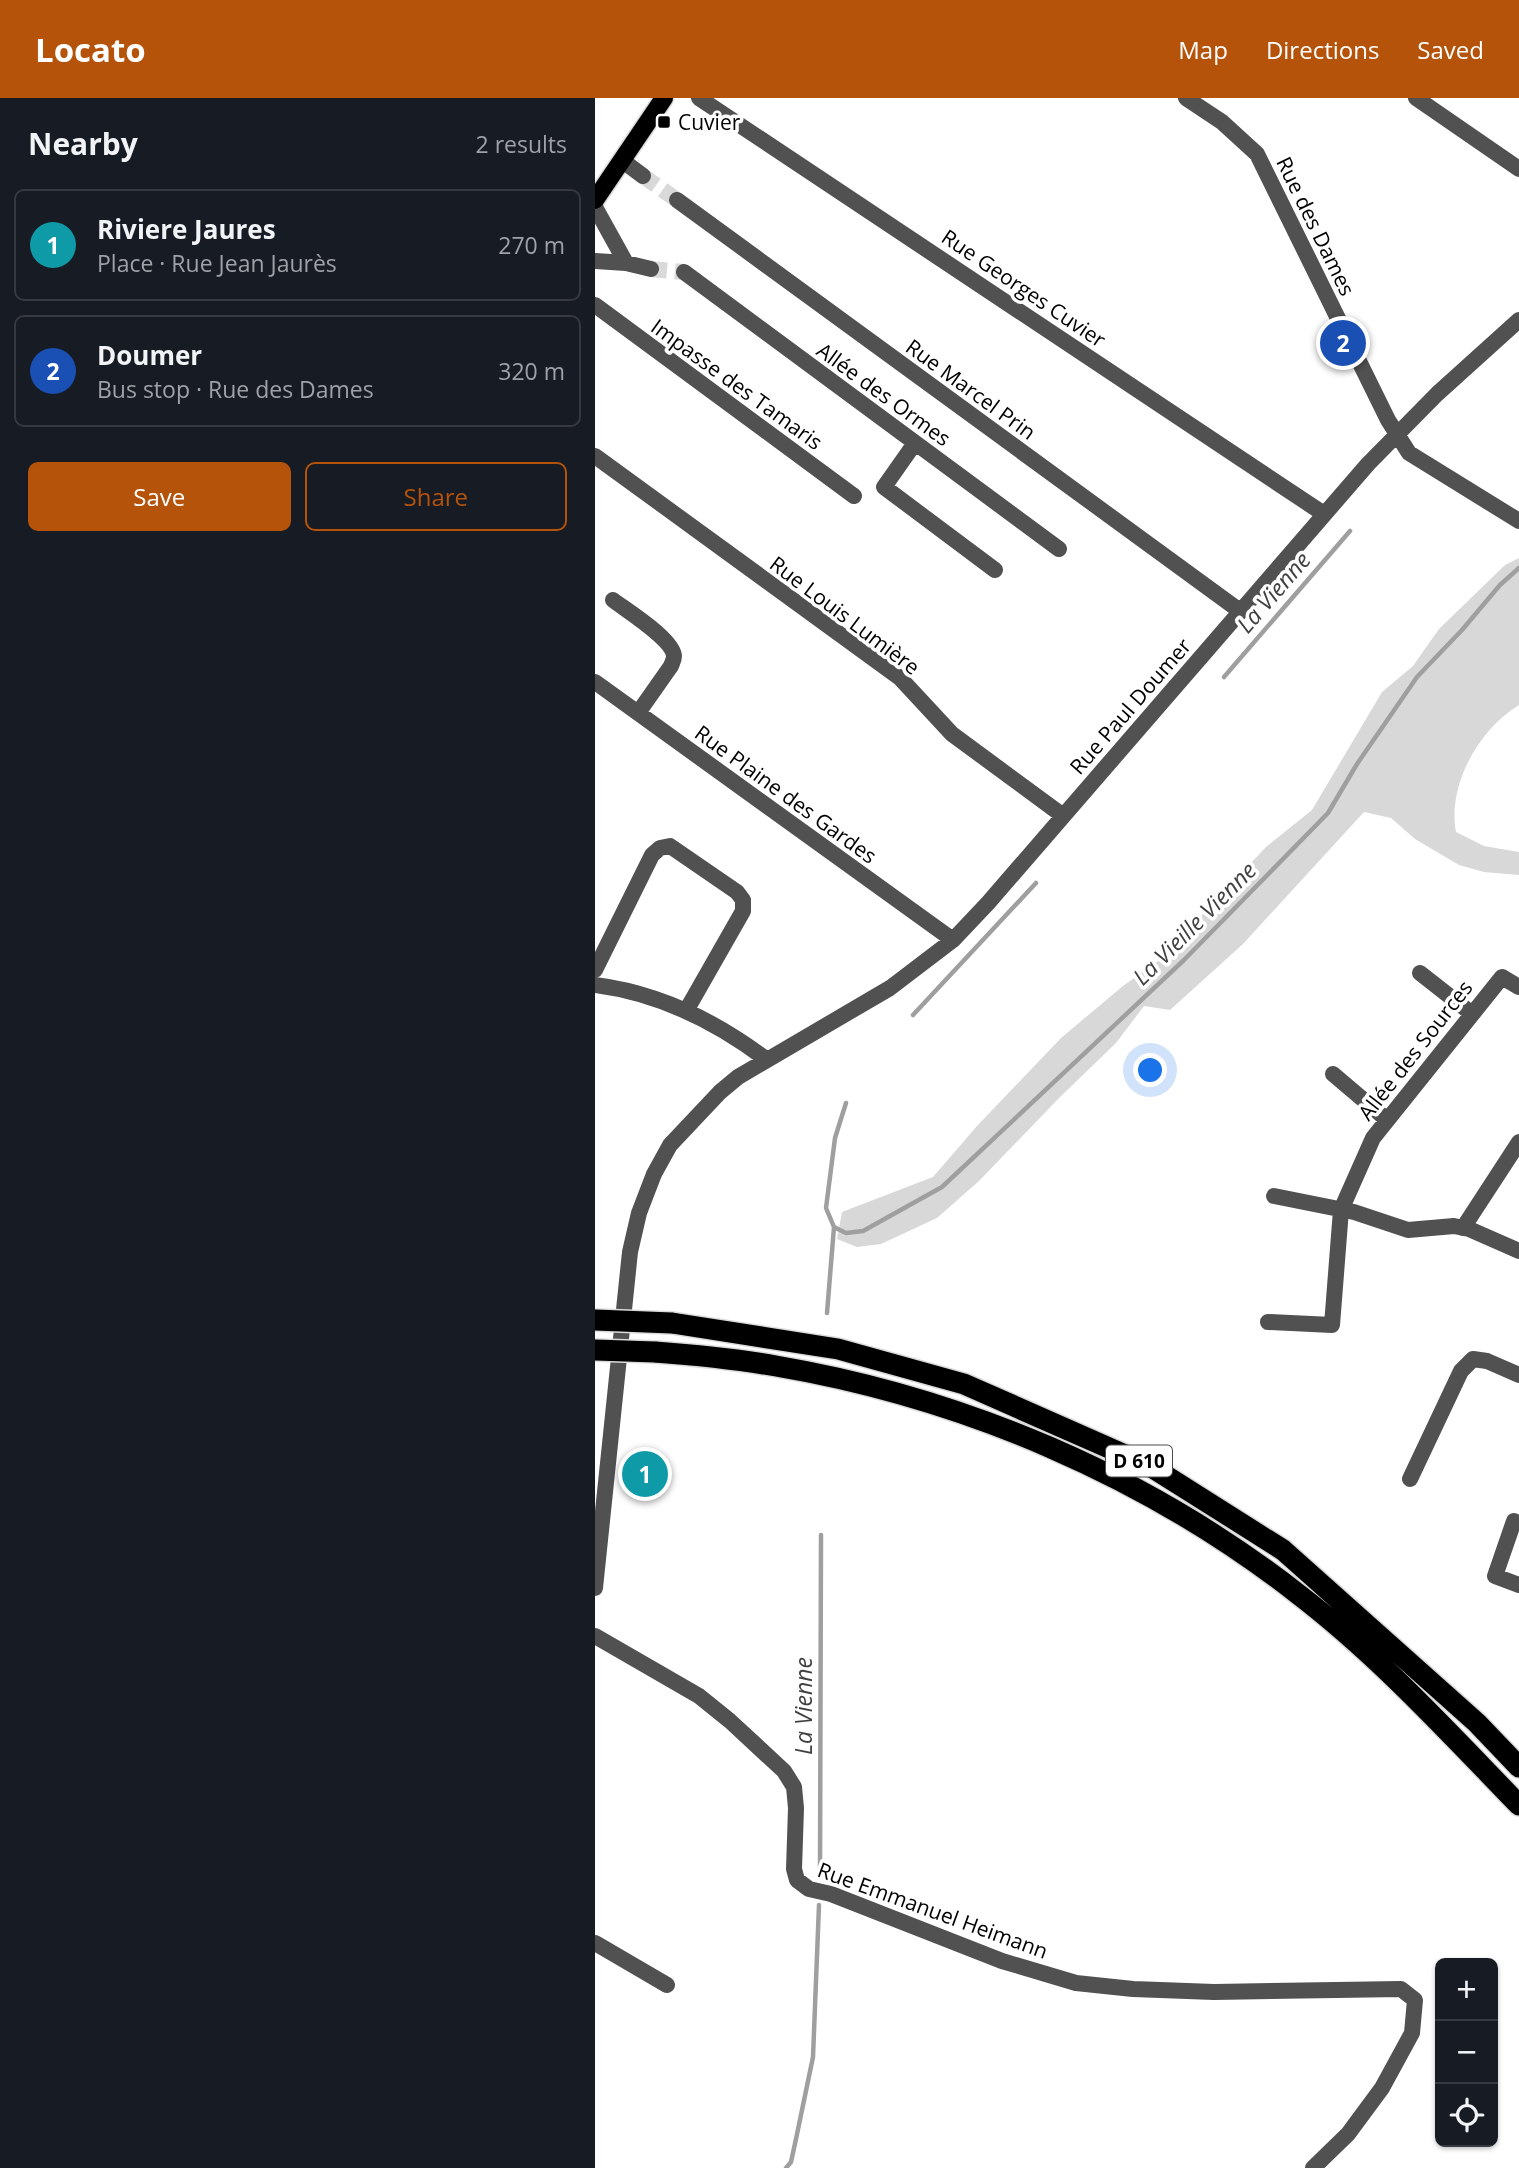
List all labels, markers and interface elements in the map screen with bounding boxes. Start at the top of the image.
text: Locato [35,27,146,72]
text: Map [1178,33,1228,66]
text: Directions [1266,33,1379,66]
text: Saved [1417,33,1484,66]
place label: Cuvier [678,108,741,136]
marker: Cuvier [656,114,672,130]
text: Nearby [28,123,138,164]
text: 2 results [476,128,567,160]
street label: Rue des Dames [1270,152,1362,300]
text: Riviere Jaures [97,211,276,247]
street label: Rue Georges Cuvier [936,223,1112,354]
text: 1 [46,229,60,261]
text: 270 m [498,229,565,261]
text: Place · Rue Jean Jaurès [97,247,337,279]
street label: Impasse des Tamaris [646,312,828,456]
pin: 2 [1320,317,1366,369]
street label: Rue Marcel Prin [900,332,1042,446]
street label: Allée des Ormes [811,336,957,452]
text: Doumer [97,337,202,373]
text: 2 [46,355,60,387]
text: 320 m [498,355,565,387]
text: Bus stop · Rue des Dames [97,373,374,405]
button: Save [28,462,291,531]
button: Share [305,462,567,531]
water label: La Vienne [1229,545,1317,639]
street label: Rue Louis Lumière [764,549,926,681]
street label: Rue Paul Doumer [1063,632,1197,780]
street label: Rue Plaine des Gardes [689,718,883,870]
water label: La Vieille Vienne [1125,854,1263,992]
street label: Allée des Sources [1351,974,1479,1126]
your location [1133,1053,1167,1087]
road number: D 610 [1106,1446,1172,1476]
pin: 1 [622,1448,668,1500]
water label: La Vienne [787,1657,819,1755]
street label: Rue Emmanuel Heimann [814,1855,1052,1965]
map controls [1435,1958,1498,2147]
button: + [1435,1958,1498,2021]
button: − [1435,2021,1498,2084]
button: locate [1435,2084,1498,2147]

